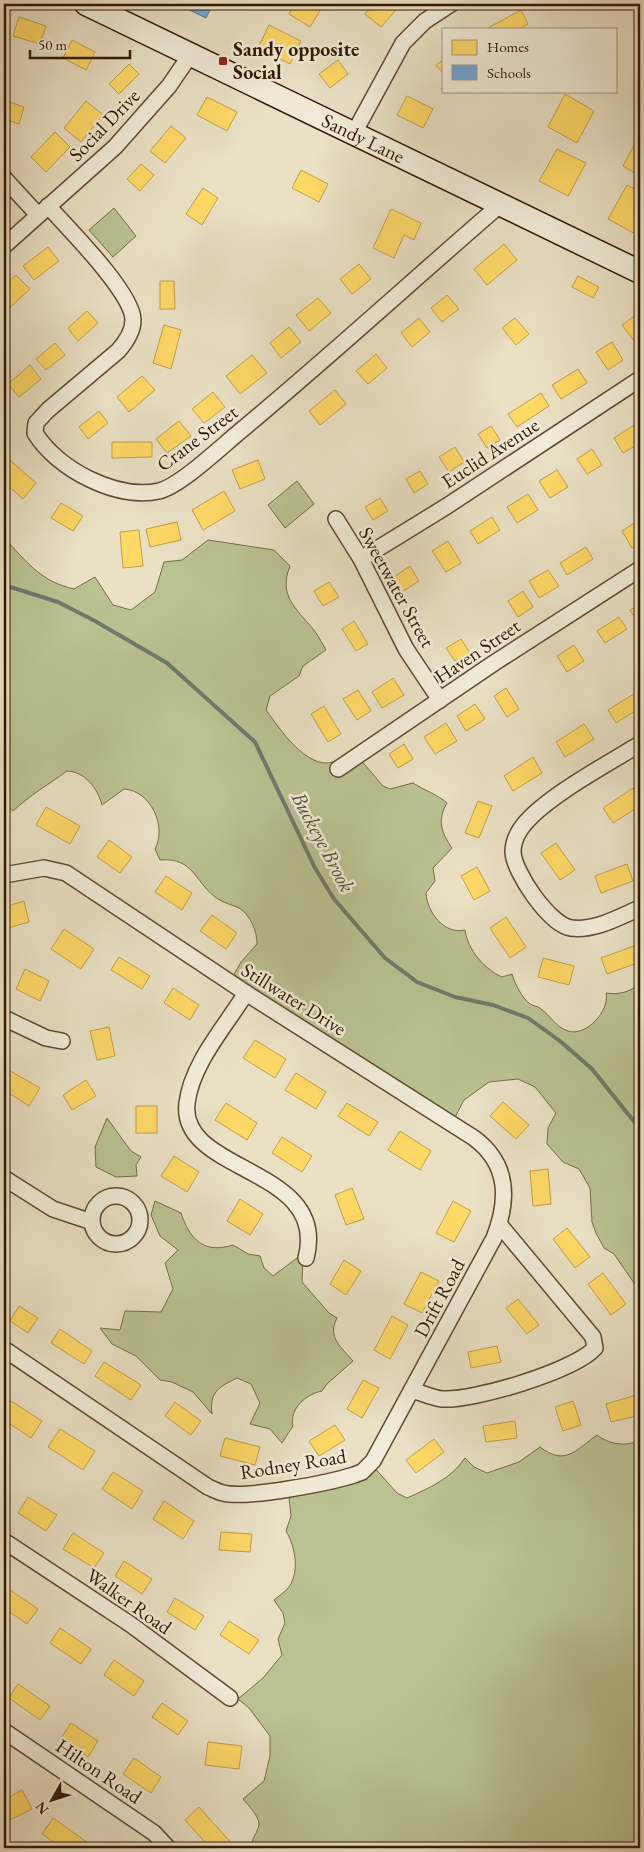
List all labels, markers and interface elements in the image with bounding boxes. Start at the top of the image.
scale bar [30,28,130,60]
legend [442,28,616,92]
text: 50 m [38,35,67,54]
place label: Sandy opposite Social [233,36,359,85]
text: Homes [487,37,529,56]
marker: Sandy opposite Social [217,55,229,67]
text: Schools [487,63,531,82]
street label: Social Drive [63,83,145,167]
street label: Sandy Lane [318,107,409,169]
street label: Crane Street [151,399,243,477]
street label: Euclid Avenue [436,412,544,494]
street label: Sweetwater Street [353,522,441,653]
street label: Haven Street [429,612,526,689]
water label: Buckeye Brook [285,786,361,897]
street label: Stillwater Drive [237,956,351,1042]
street label: Drift Road [408,1254,471,1342]
street label: Rodney Road [238,1443,349,1485]
street label: Walker Road [81,1562,178,1640]
street label: Hilton Road [51,1733,148,1810]
north arrow [28,1774,78,1824]
text: N [31,1798,52,1818]

